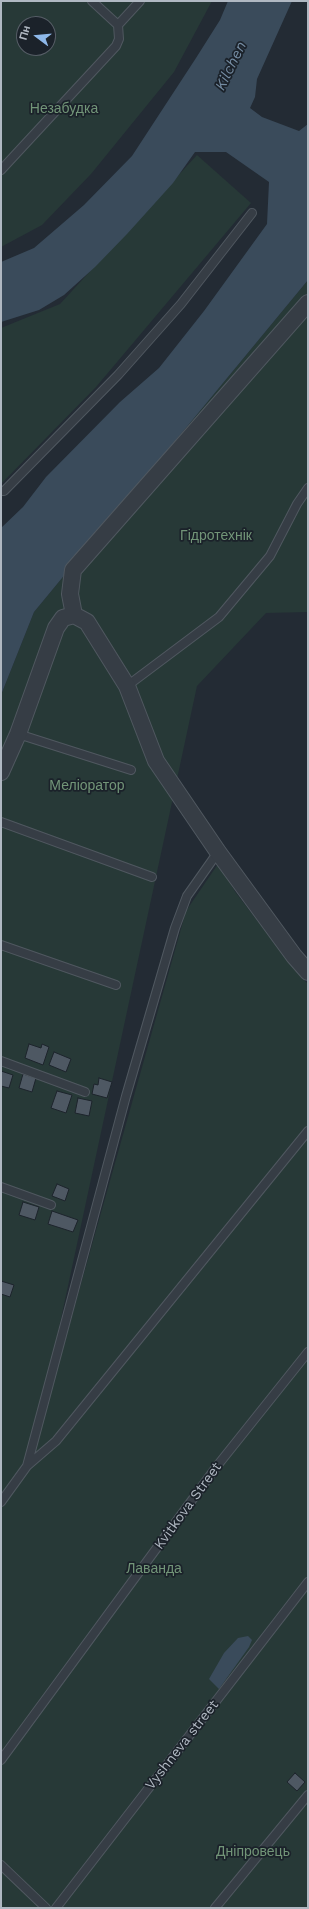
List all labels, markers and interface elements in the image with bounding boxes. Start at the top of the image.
north arrow [16,16,56,56]
text: Пн [17,24,33,42]
water label: Kilchen [211,39,251,93]
park label: Незабудка [30,101,98,117]
park label: Гідротехнік [180,528,252,544]
park label: Меліоратор [49,778,125,794]
street label: Kvitkova Street [151,1459,225,1553]
park label: Лаванда [126,1561,182,1577]
street label: Vyshneva street [142,1697,222,1793]
park label: Дніпровець [216,1844,290,1860]

